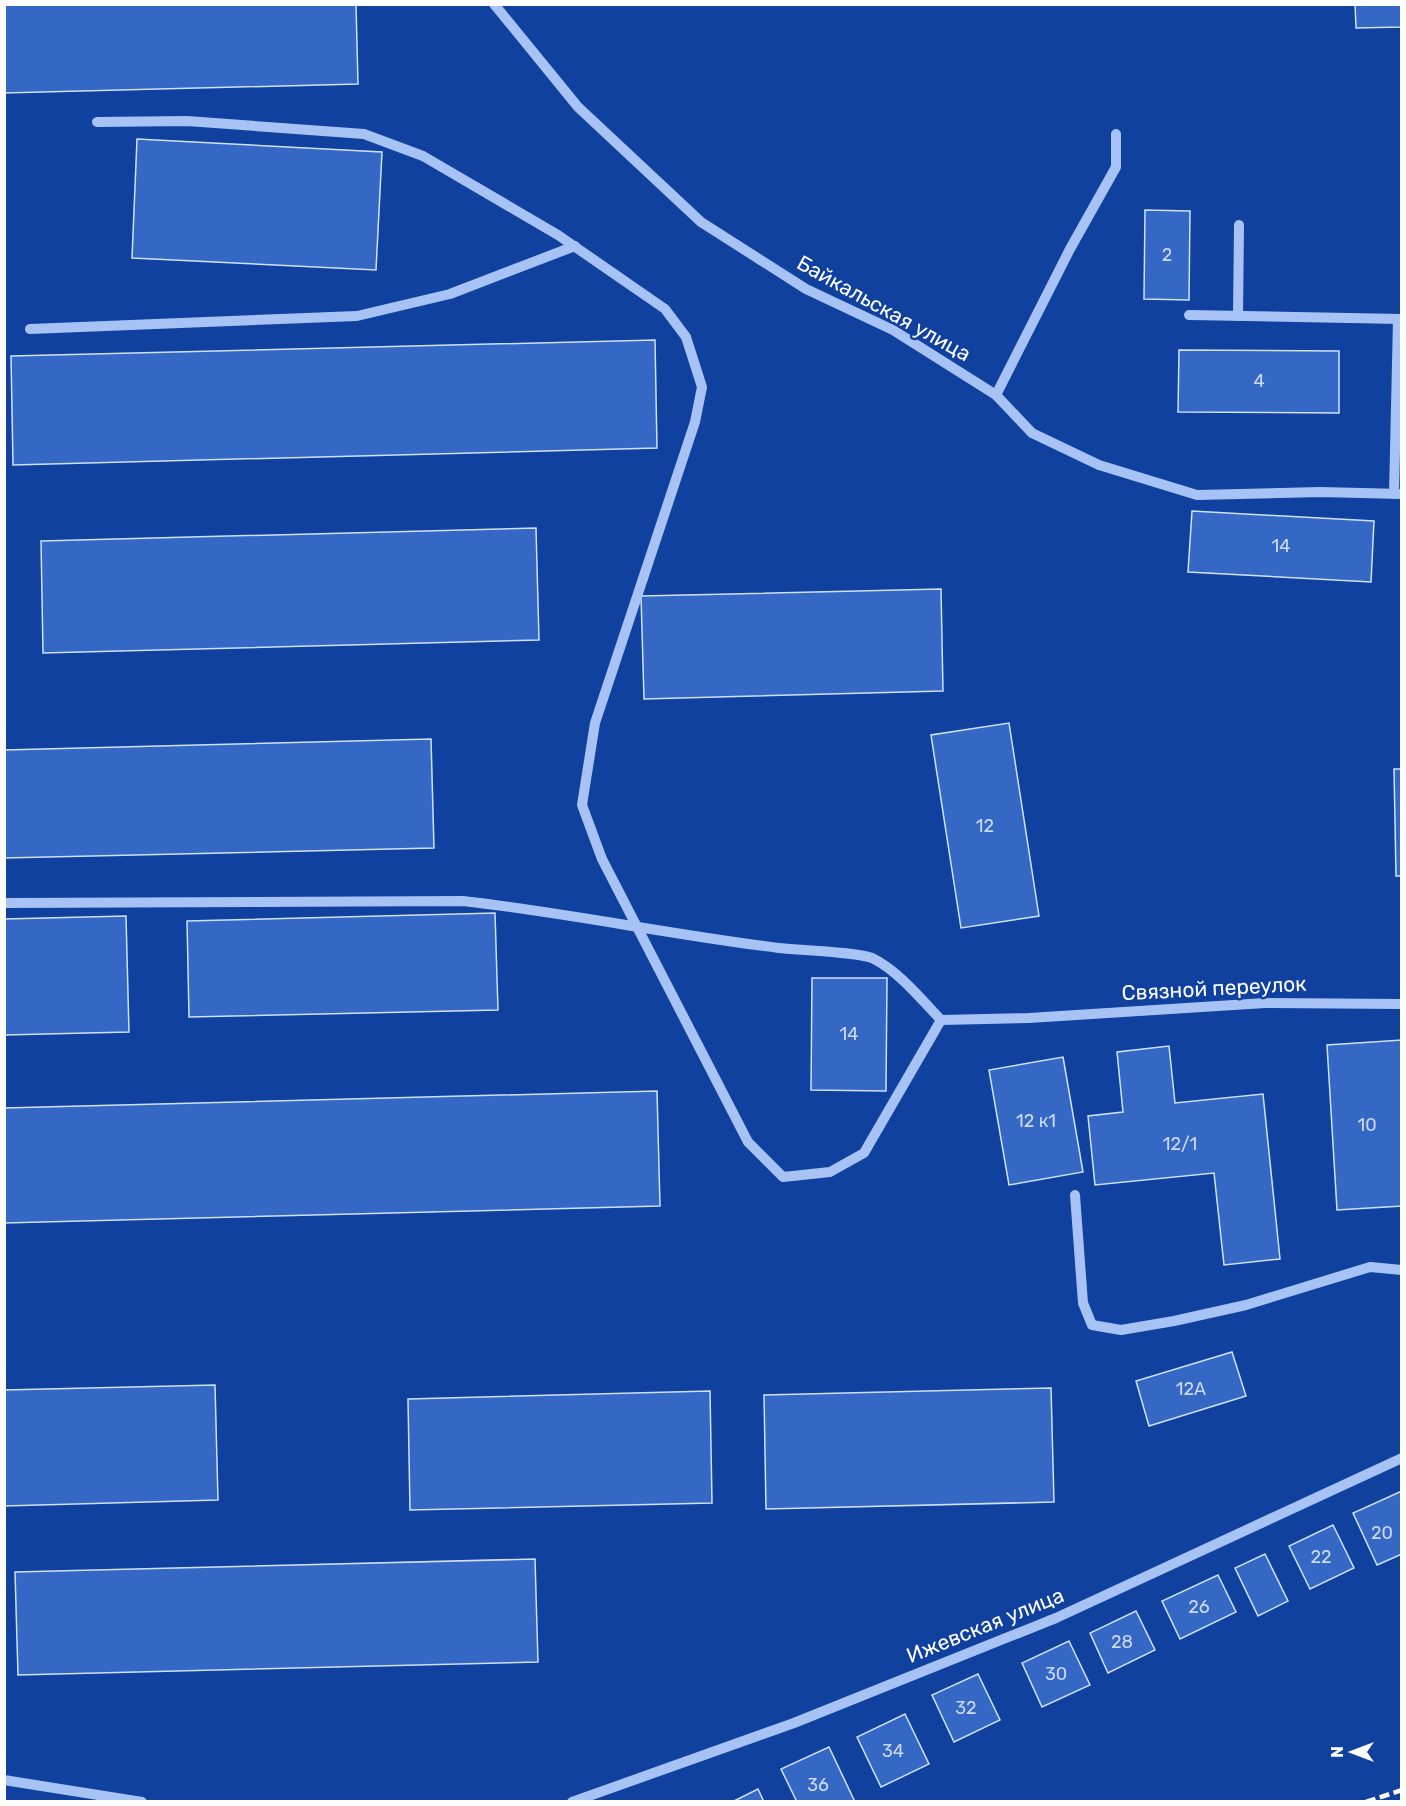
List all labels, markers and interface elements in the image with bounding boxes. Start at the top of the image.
house number: 2 [1162,244,1172,266]
street label: Байкальская улица [793,250,975,366]
house number: 4 [1253,370,1265,392]
house number: 14 [1272,535,1290,557]
house number: 12 [976,815,994,837]
street label: Связной переулок [1121,971,1307,1005]
house number: 14 [840,1023,858,1045]
house number: 12 к1 [1016,1110,1056,1132]
house number: 10 [1357,1114,1377,1136]
house number: 12/1 [1163,1133,1197,1155]
house number: 12А [1176,1378,1206,1400]
house number: 20 [1371,1522,1393,1544]
house number: 22 [1310,1546,1332,1568]
street label: Ижевская улица [903,1582,1067,1668]
house number: 26 [1188,1596,1210,1618]
house number: 28 [1111,1631,1133,1653]
house number: 30 [1045,1663,1067,1685]
house number: 32 [955,1697,977,1719]
north arrow [1322,1722,1382,1782]
house number: 34 [882,1740,904,1762]
text: N [1328,1746,1347,1758]
house number: 36 [807,1774,829,1796]

